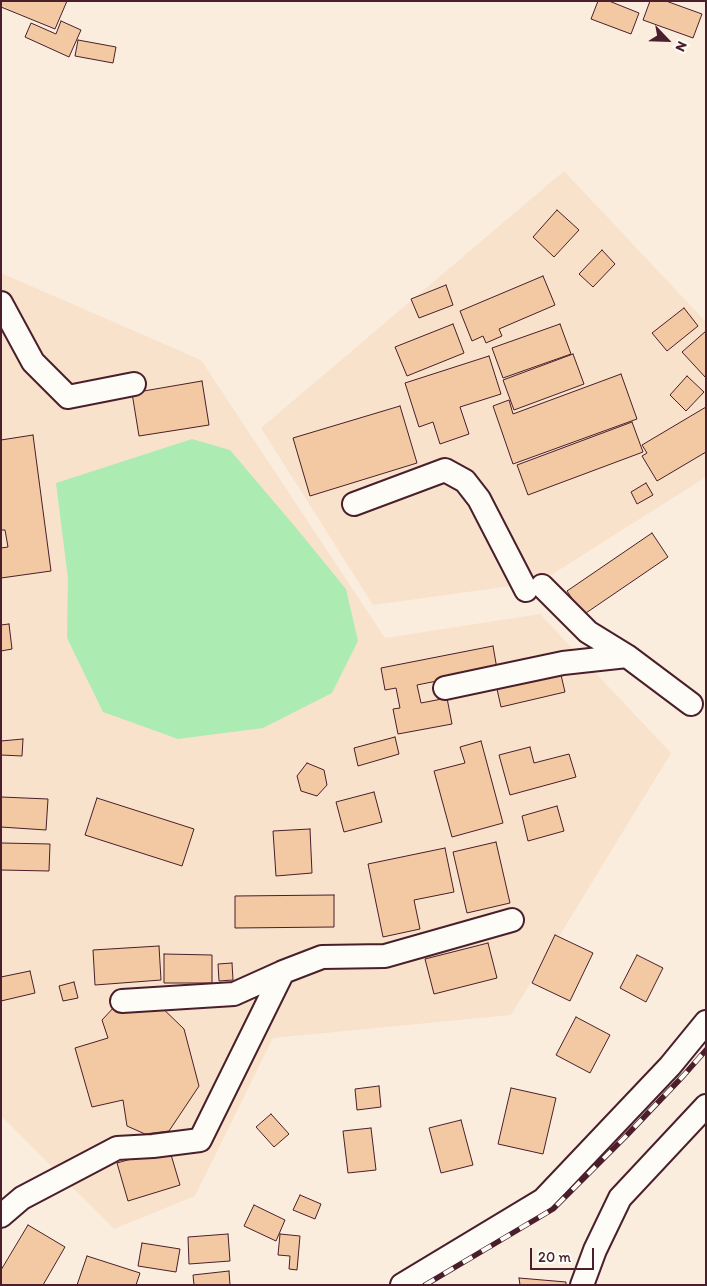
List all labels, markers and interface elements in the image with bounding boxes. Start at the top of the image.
north arrow [642,15,692,65]
text: N [671,39,691,54]
scale bar [532,1238,596,1270]
text: 20 m [538,1248,571,1266]

